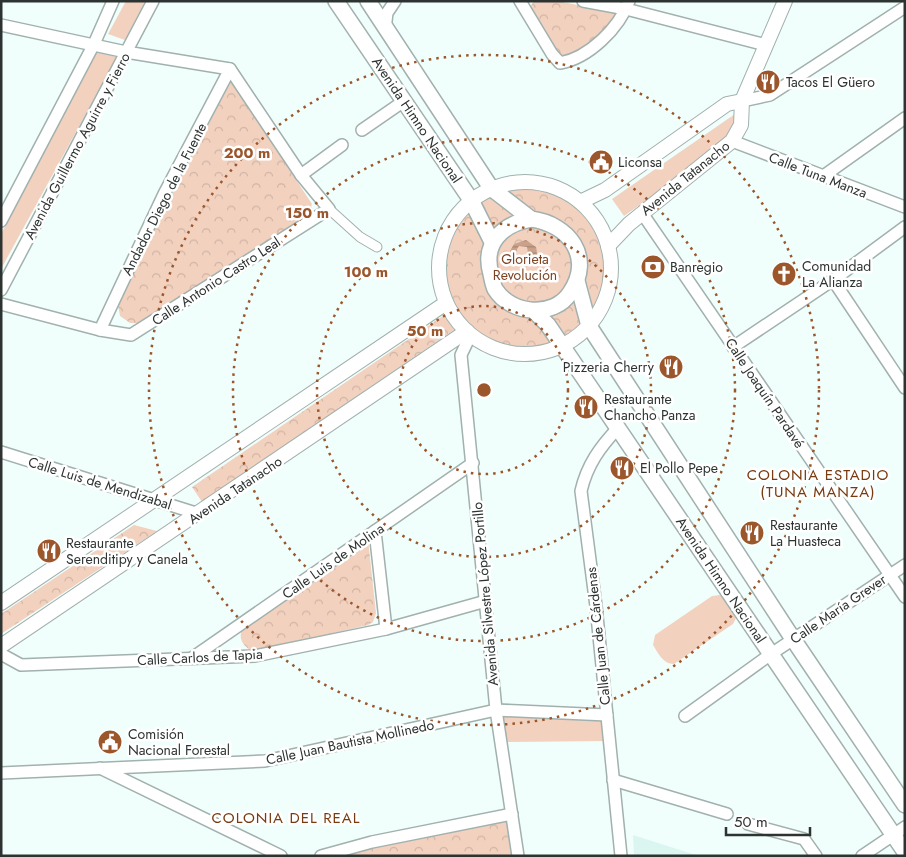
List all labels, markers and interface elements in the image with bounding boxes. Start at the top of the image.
street label: Avenida Guillermo Aguirre y Fierro [19,49,135,243]
street label: Avenida Himno Nacional [367,53,467,187]
restaurant icon: Tacos El Güero [755,69,781,95]
place label: Tacos El Güero [786,72,875,92]
street label: Andador Diego de la Fuente [117,119,211,279]
street label: Avenida Tatanacho [636,136,734,220]
text: 200 m [224,142,270,164]
street label: Calle Tuna Manza [766,147,870,203]
public building icon: Liconsa [588,149,614,175]
place label: Liconsa [618,152,662,172]
text: 150 m [285,202,329,224]
street label: Calle Antonio Castro Leal [148,232,284,330]
park label: Glorieta Revolución [493,249,557,285]
bank icon: Banregio [640,254,666,280]
place label: Comunidad La Alianza [802,256,871,292]
place label: Banregio [670,257,723,277]
text: 100 m [344,261,388,283]
church icon: Comunidad La Alianza [771,261,797,287]
text: 50 m [407,320,443,342]
street label: Calle Joaquín Pardavé [721,334,809,452]
restaurant icon: Pizzeria Cherry [658,354,684,380]
place label: Pizzeria Cherry [563,357,655,377]
centre of rings [475,381,493,399]
place label: Restaurante Chancho Panza [604,389,695,425]
restaurant icon: Restaurante Chancho Panza [573,394,599,420]
street label: Avenida Tatanacho [184,451,286,529]
street label: Calle Luis de Mendizabal [26,452,174,514]
restaurant icon: El Pollo Pepe [609,455,635,481]
place label: El Pollo Pepe [640,458,718,478]
district label: COLONIA ESTADIO (TUNA MANZA) [747,464,889,503]
street label: Avenida Silvestre López Portillo [467,501,503,687]
street label: Avenida Himno Nacional [671,513,771,647]
place label: Restaurante La Huasteca [770,515,841,551]
street label: Calle Luis de Molina [278,518,388,604]
restaurant icon: Restaurante La Huasteca [739,520,765,546]
place label: Restaurante Serenditipy y Canela [66,533,188,569]
restaurant icon: Restaurante Serenditipy y Canela [36,538,62,564]
street label: Calle Juan de Cárdenas [581,566,615,706]
street label: Calle María Grever [786,569,890,649]
street label: Calle Carlos de Tapia [137,644,263,670]
street label: Calle Juan Bautista Mollinedo [264,714,436,770]
place label: Comisión Nacional Forestal [128,724,230,760]
public building icon: Comisión Nacional Forestal [97,729,123,755]
scale bar [726,804,810,836]
district label: COLONIA DEL REAL [212,807,360,829]
text: 50 m [734,811,768,833]

